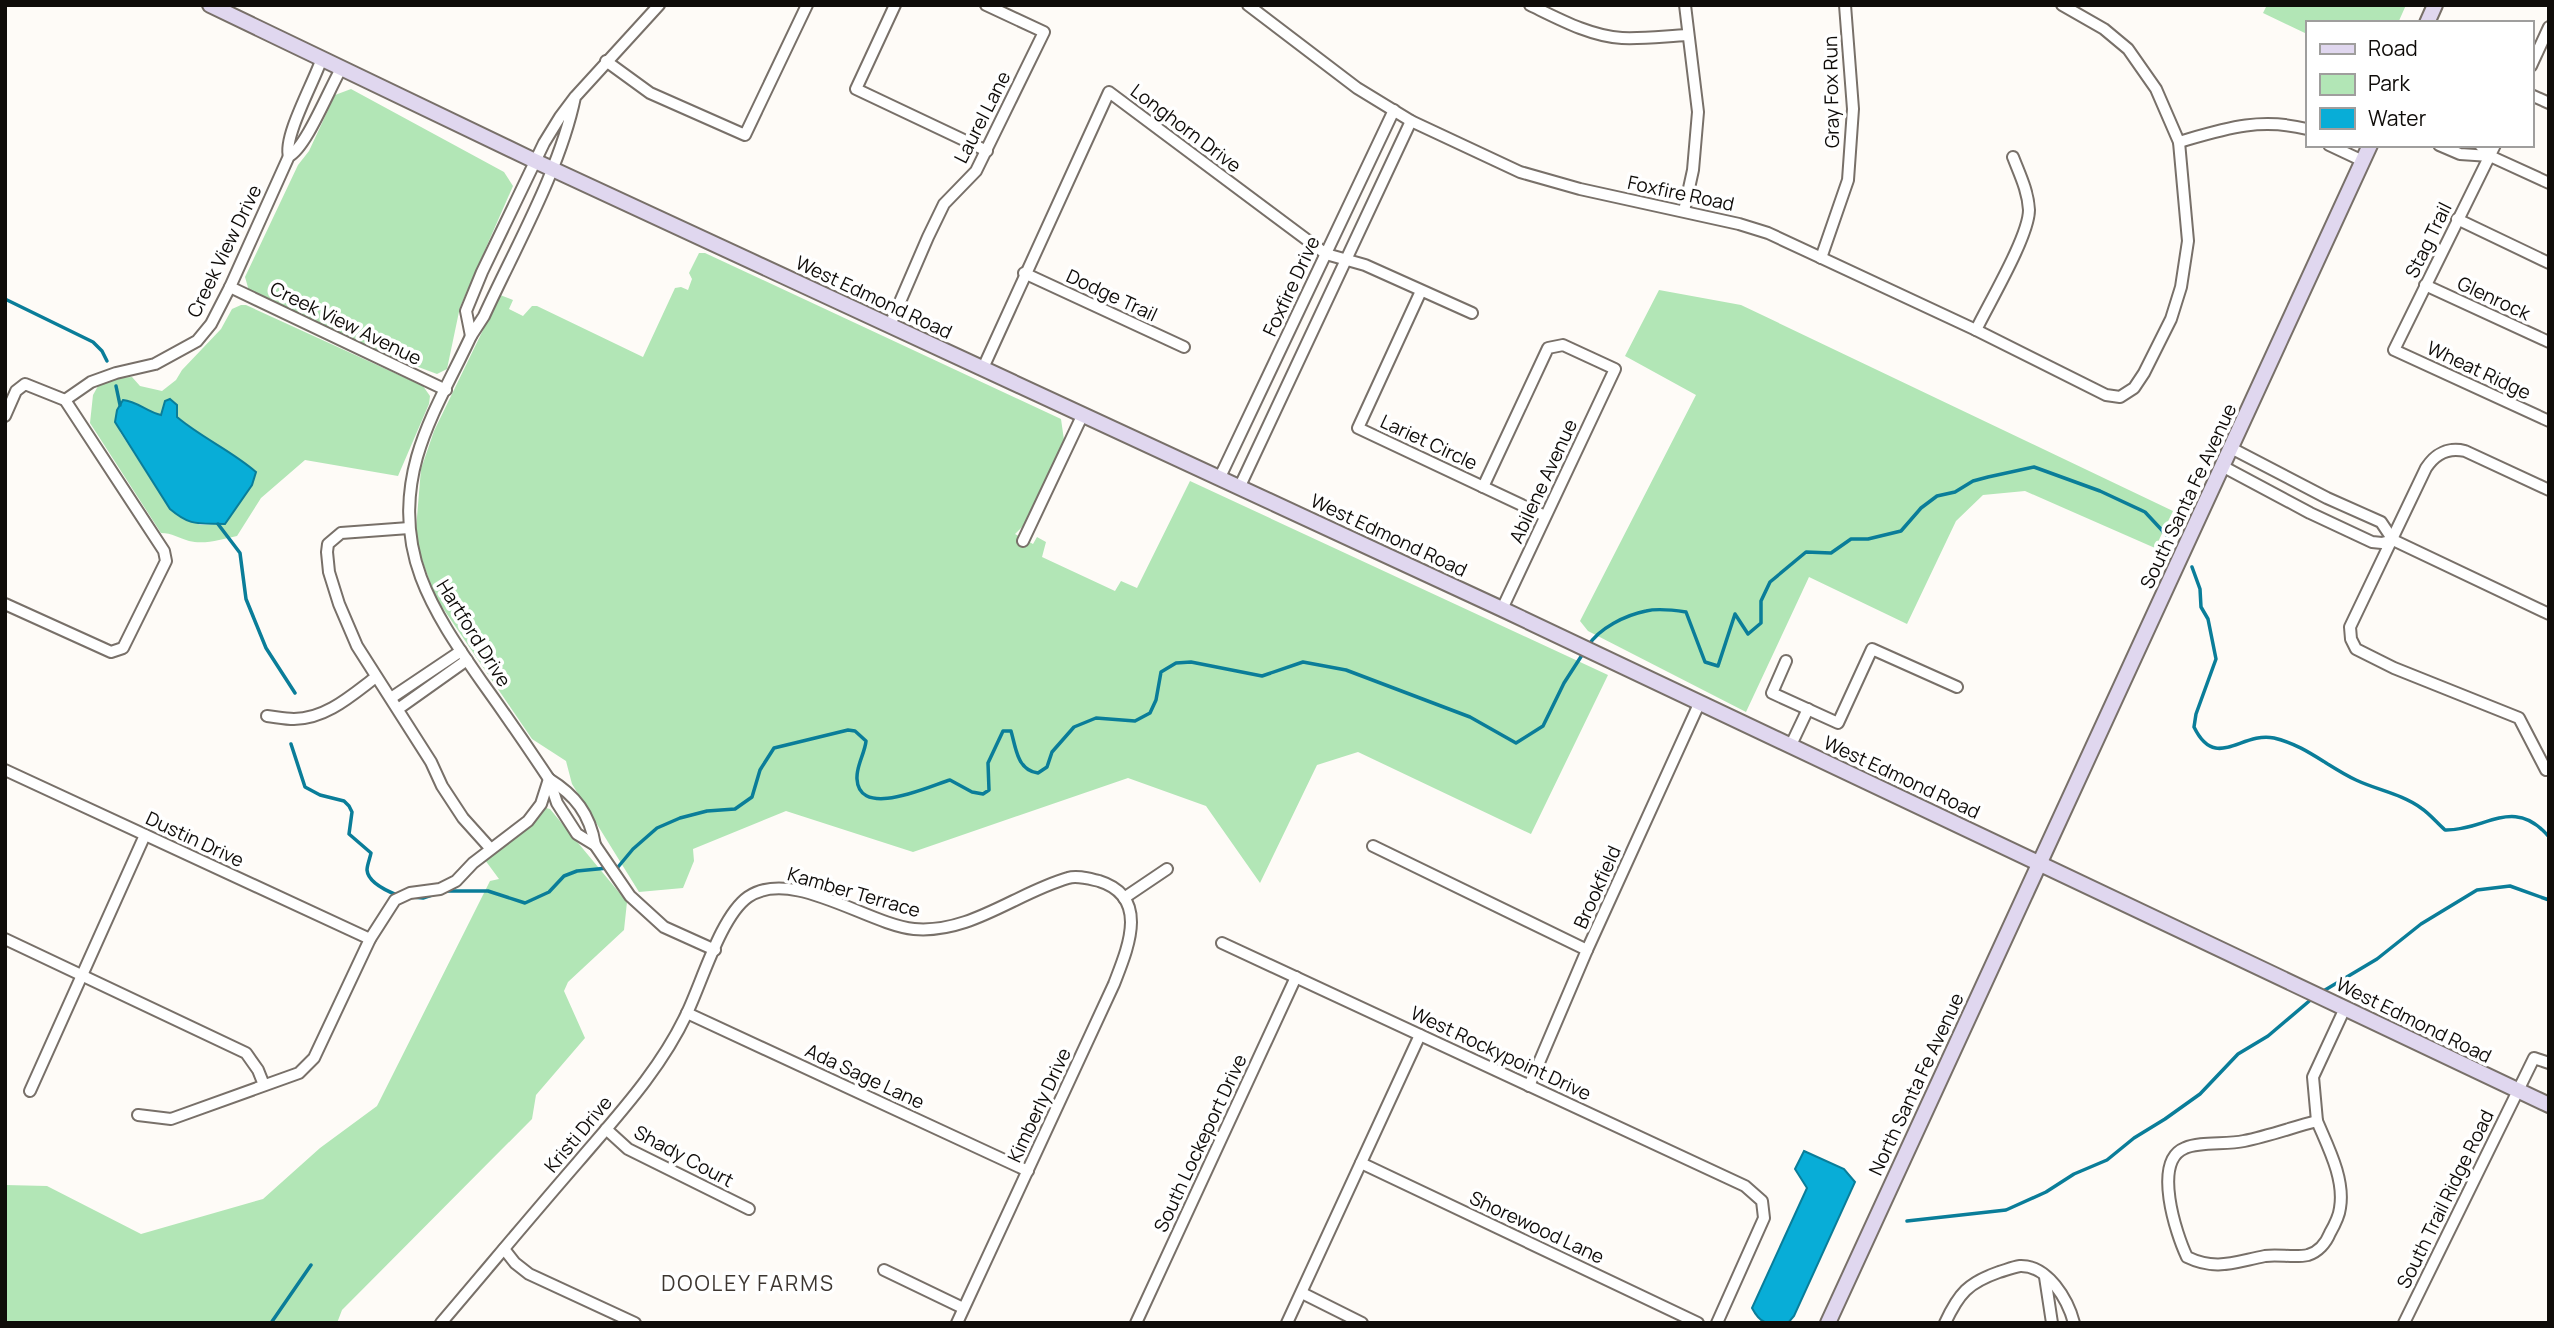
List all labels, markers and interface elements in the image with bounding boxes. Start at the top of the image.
legend [2306,21,2533,147]
text: Road [2368,34,2418,62]
street label: Gray Fox Run [1817,36,1845,148]
street label: Laurel Lane [948,66,1016,168]
text: Park [2368,69,2410,97]
street label: Longhorn Drive [1125,78,1247,178]
text: Water [2368,104,2427,132]
street label: Foxfire Road [1625,169,1737,217]
street label: Creek View Drive [181,180,267,322]
street label: Stag Trail [2399,198,2457,282]
street label: Foxfire Drive [1256,232,1326,340]
street label: West Edmond Road [792,249,956,345]
street label: Dodge Trail [1062,263,1162,327]
street label: Glenrock [2453,270,2535,326]
street label: Creek View Avenue [266,275,426,371]
street label: Wheat Ridge [2423,335,2535,405]
street label: South Santa Fe Avenue [2134,399,2242,593]
street label: Lariet Circle [1376,408,1482,476]
street label: Abilene Avenue [1503,415,1583,547]
street label: West Edmond Road [1307,487,1471,583]
street label: Hartford Drive [431,574,517,692]
street label: West Edmond Road [1820,729,1984,825]
street label: Dustin Drive [142,805,248,873]
street label: Brookfield [1567,841,1627,933]
street label: Kamber Terrace [785,861,923,923]
street label: West Edmond Road [2332,971,2496,1069]
street label: North Santa Fe Avenue [1862,989,1970,1179]
street label: West Rockypoint Drive [1407,1000,1595,1106]
street label: Ada Sage Lane [801,1037,929,1115]
street label: Kimberly Drive [1001,1043,1077,1167]
street label: South Lockeport Drive [1147,1050,1253,1236]
street label: Kristi Drive [538,1090,618,1178]
street label: South Trail Ridge Road [2390,1105,2500,1293]
street label: Shady Court [630,1119,738,1193]
street label: Shorewood Lane [1465,1184,1609,1270]
district label: DOOLEY FARMS [661,1269,835,1297]

